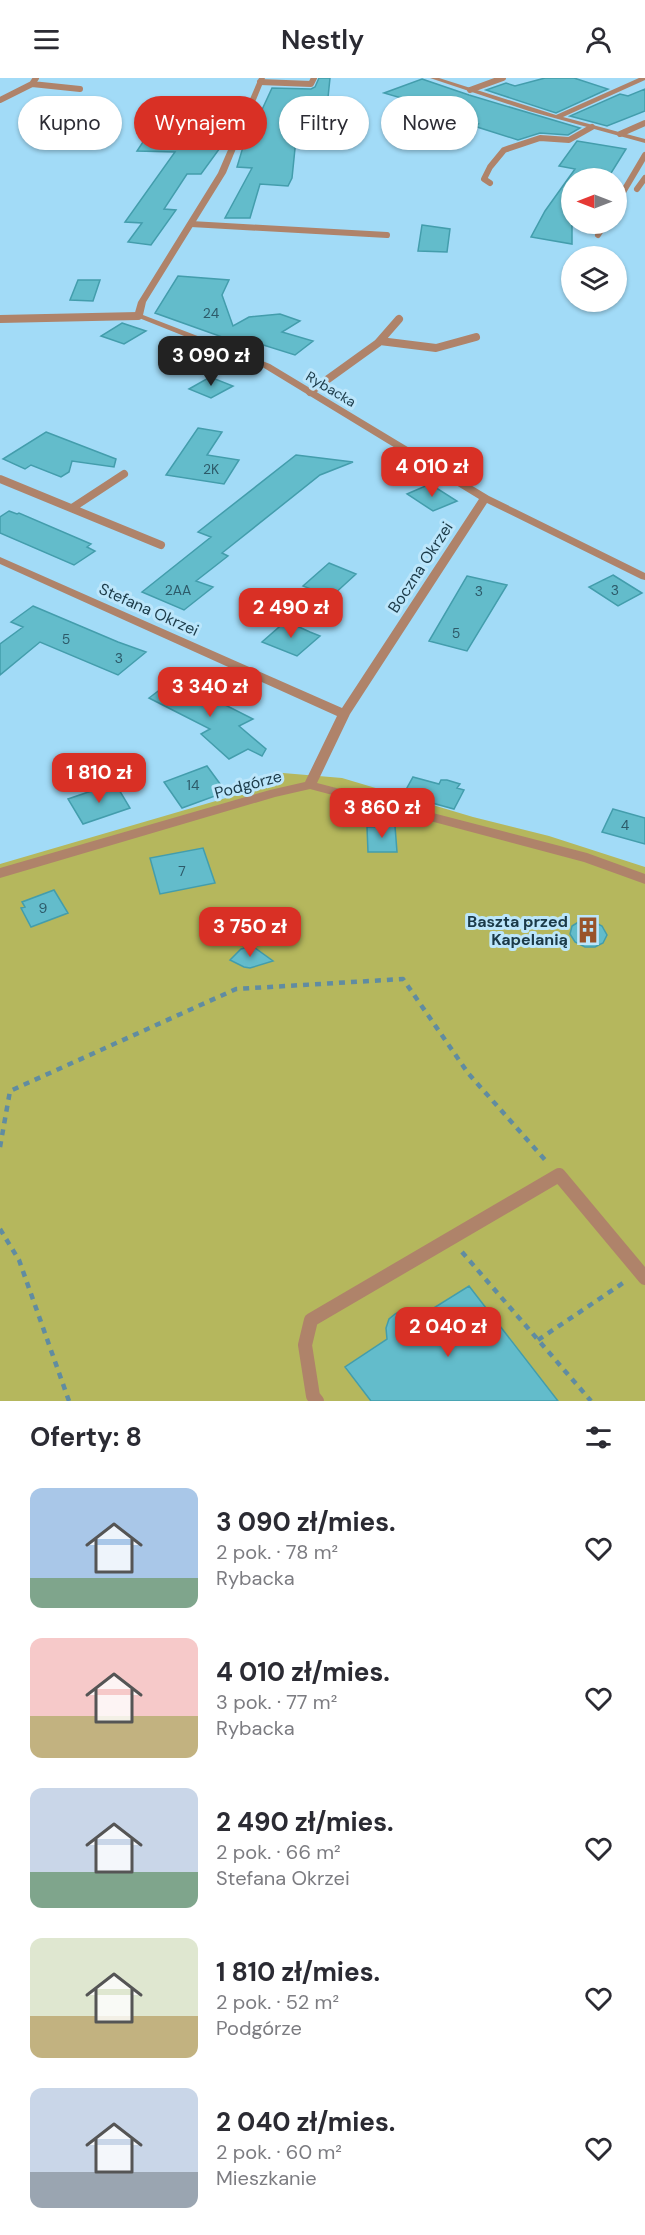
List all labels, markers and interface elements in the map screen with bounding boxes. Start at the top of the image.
text: Nestly [281,22,364,57]
icon: menu [30,23,63,56]
icon: person [582,23,615,56]
chip: Kupno [18,96,122,150]
chip: Wynajem [134,96,267,150]
chip: Filtry [279,96,369,150]
chip: Nowe [381,96,478,150]
north arrow [561,168,627,234]
map controls [561,168,627,312]
button: layers [561,246,627,312]
house number: 24 [203,304,220,322]
pin: 3 090 zł [149,336,273,387]
text: 3 090 zł [172,342,250,368]
street label: Rybacka [303,367,359,411]
pin: 4 010 zł [370,447,494,498]
text: 4 010 zł [395,453,469,479]
house number: 2K [203,460,219,478]
street label: Boczna Okrzei [383,518,458,617]
street label: Stefana Okrzei [96,578,202,641]
house number: 2AA [165,581,191,599]
house number: 3 [611,581,619,599]
house number: 3 [475,582,483,600]
pin: 2 490 zł [229,588,353,639]
text: 2 490 zł [253,594,329,620]
house number: 5 [452,624,460,642]
house number: 5 [62,630,70,648]
house number: 3 [115,649,123,667]
pin: 3 340 zł [148,667,272,718]
text: 3 340 zł [172,673,248,699]
pin: 1 810 zł [37,753,161,804]
text: 1 810 zł [66,759,132,785]
street label: Podgórze [212,765,284,804]
house number: 14 [187,776,200,794]
pin: 3 860 zł [320,788,444,839]
text: 3 860 zł [344,794,420,820]
house number: 4 [621,816,630,834]
house number: 7 [178,862,186,880]
house number: 9 [39,899,48,917]
pin: 3 750 zł [188,907,312,958]
place label: Baszta przed Kapelanią [467,911,568,950]
text: 3 750 zł [213,913,287,939]
building icon: Baszta przed Kapelanią [573,915,603,945]
pin: 2 040 zł [386,1307,510,1358]
text: 2 040 zł [409,1313,487,1339]
text: Oferty: 8 [30,1420,142,1454]
icon: filters [582,1421,615,1454]
text: 3 090 zł/mies. [216,1505,396,1539]
icon: home [78,1512,150,1584]
icon: heart [582,1532,615,1565]
text: 2 pok. · 78 m² [216,1539,338,1565]
text: Rybacka [216,1565,295,1591]
text: 4 010 zł/mies. [216,1655,390,1689]
icon: home [78,1662,150,1734]
icon: heart [582,1682,615,1715]
text: 3 pok. · 77 m² [216,1689,337,1715]
text: Rybacka [216,1715,295,1741]
text: 2 490 zł/mies. [216,1805,394,1839]
icon: home [78,1812,150,1884]
icon: heart [582,1832,615,1865]
text: 2 pok. · 66 m² [216,1839,341,1865]
text: Stefana Okrzei [216,1865,350,1891]
text: 1 810 zł/mies. [216,1955,380,1989]
icon: home [78,1962,150,2034]
icon: heart [582,1982,615,2015]
text: 2 pok. · 52 m² [216,1989,339,2015]
text: Podgórze [216,2015,302,2041]
text: 2 040 zł/mies. [216,2105,395,2139]
icon: home [78,2112,150,2184]
icon: heart [582,2132,615,2165]
text: 2 pok. · 60 m² [216,2139,342,2165]
text: Mieszkanie [216,2165,317,2191]

